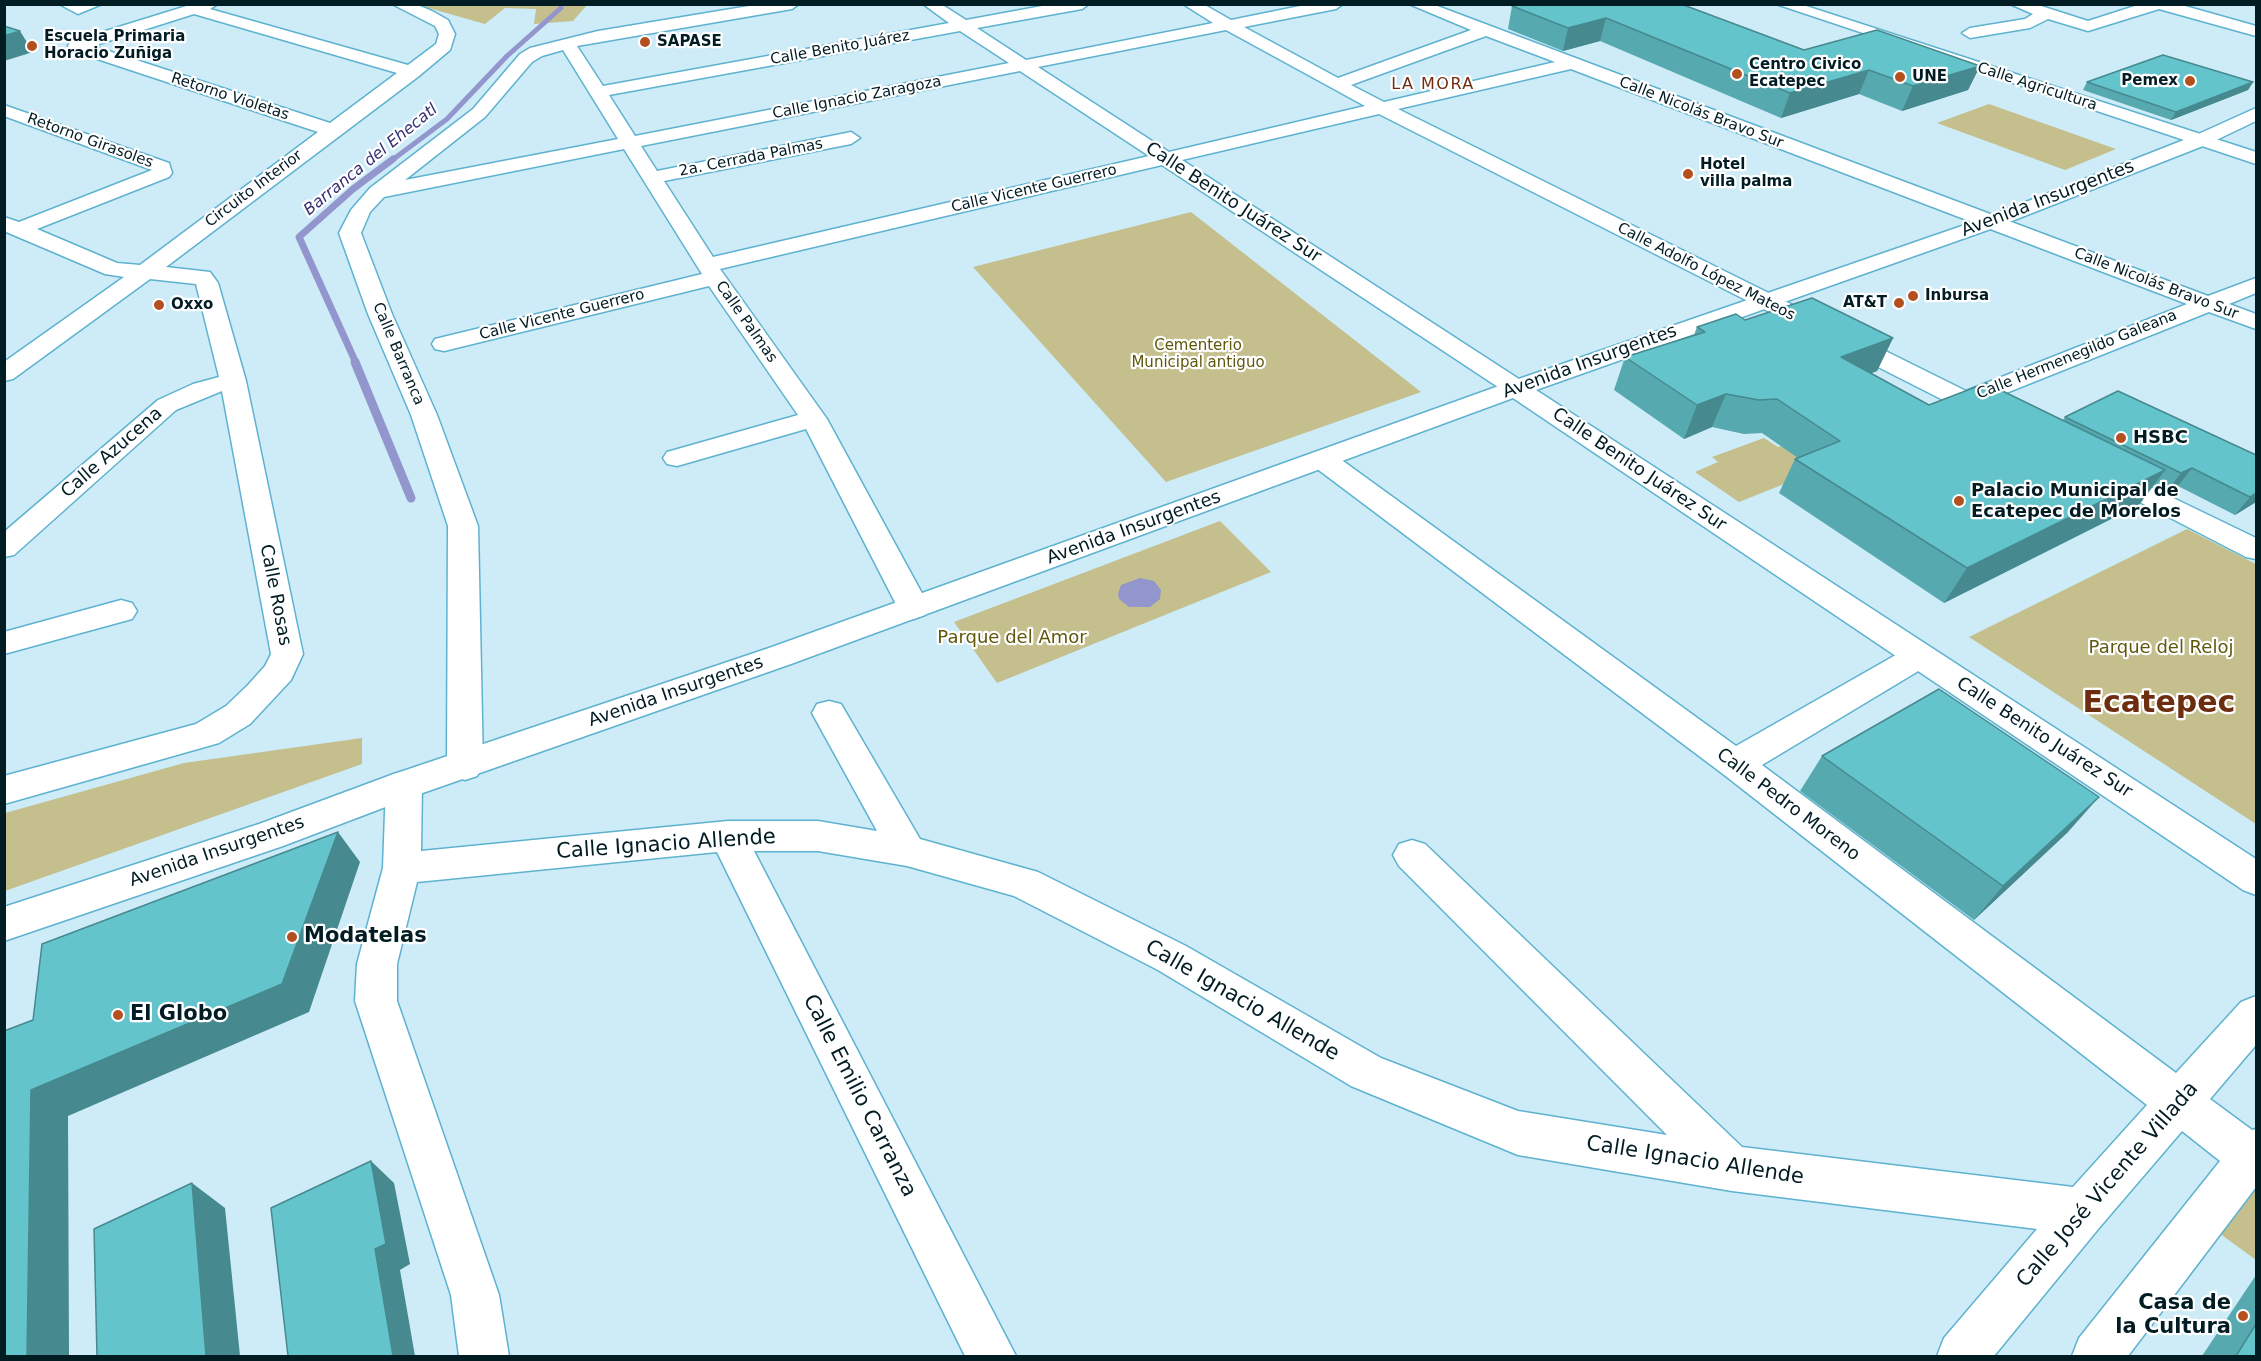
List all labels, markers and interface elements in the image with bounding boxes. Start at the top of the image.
street label: Calle Benito Juárez [769,27,911,69]
place label: Escuela Primaria Horacio Zuñiga [44,28,185,63]
place label: SAPASE [657,33,722,51]
marker: SAPASE [638,35,652,49]
marker: Escuela Primaria Horacio Zuñiga [25,39,39,53]
place label: Centro Civico Ecatepec [1749,56,1861,91]
street label: Calle Agricultura [1975,59,2099,115]
marker: Centro Civico Ecatepec [1730,67,1744,81]
place label: UNE [1912,68,1947,86]
street label: Retorno Violetas [169,69,291,125]
marker: UNE [1893,70,1907,84]
place label: Pemex [2121,72,2178,90]
street label: Calle Ignacio Zaragoza [771,73,943,123]
street label: Calle Nicolás Bravo Sur [1616,73,1786,153]
marker: Pemex [2183,74,2197,88]
district label: LA MORA [1391,75,1475,95]
water label: Barranca del Ehecatl [300,100,442,220]
street label: Retorno Girasoles [25,110,155,172]
street label: 2a. Cerrada Palmas [678,135,824,181]
street label: Calle Benito Juárez Sur [1141,138,1325,268]
street label: Circuito Interior [202,147,306,231]
place label: Hotel villa palma [1700,156,1792,191]
street label: Avenida Insurgentes [1958,156,2138,242]
street label: Calle Vicente Guerrero [949,161,1119,217]
marker: Hotel villa palma [1681,167,1695,181]
street label: Calle Adolfo López Mateos [1614,219,1798,325]
street label: Calle Nicolás Bravo Sur [2071,244,2241,324]
street label: Calle Palmas [711,278,781,366]
street label: Calle Vicente Guerrero [478,286,646,344]
place label: Inbursa [1925,287,1989,305]
marker: Inbursa [1906,289,1920,303]
place label: AT&T [1843,294,1887,312]
place label: Oxxo [171,296,213,314]
marker: AT&T [1892,296,1906,310]
marker: Oxxo [152,298,166,312]
street label: Calle Barranca [368,300,428,408]
street label: Calle Hermenegildo Galeana [1974,306,2180,404]
street label: Avenida Insurgentes [1500,320,1680,404]
park label: Cementerio Municipal antiguo [1131,337,1265,372]
street label: Calle Azucena [57,403,167,503]
street label: Calle Benito Juárez Sur [1548,404,1730,536]
place label: HSBC [2133,427,2188,449]
marker: HSBC [2114,431,2128,445]
place label: Palacio Municipal de Ecatepec de Morelos [1971,480,2181,522]
street label: Avenida Insurgentes [1044,486,1224,570]
marker: Palacio Municipal de Ecatepec de Morelos [1952,494,1966,508]
street label: Calle Rosas [255,542,295,648]
park label: Parque del Amor [937,627,1087,649]
park label: Parque del Reloj [2089,637,2233,659]
street label: Avenida Insurgentes [586,652,766,732]
street label: Calle Benito Juárez Sur [1952,673,2136,803]
district label: Ecatepec [2083,686,2235,722]
street label: Calle Pedro Moreno [1712,744,1864,866]
street label: Avenida Insurgentes [127,812,307,892]
street label: Calle Ignacio Allende [555,825,777,865]
place label: Modatelas [304,924,427,950]
marker: Modatelas [285,930,299,944]
street label: Calle Ignacio Allende [1140,935,1344,1067]
street label: Calle Emilio Carranza [797,990,921,1202]
place label: El Globo [130,1002,227,1028]
marker: El Globo [111,1008,125,1022]
street label: Calle José Vicente Villada [2012,1077,2204,1293]
street label: Calle Ignacio Allende [1584,1131,1806,1191]
place label: Casa de la Cultura [2115,1291,2231,1341]
marker: Casa de la Cultura [2236,1309,2250,1323]

